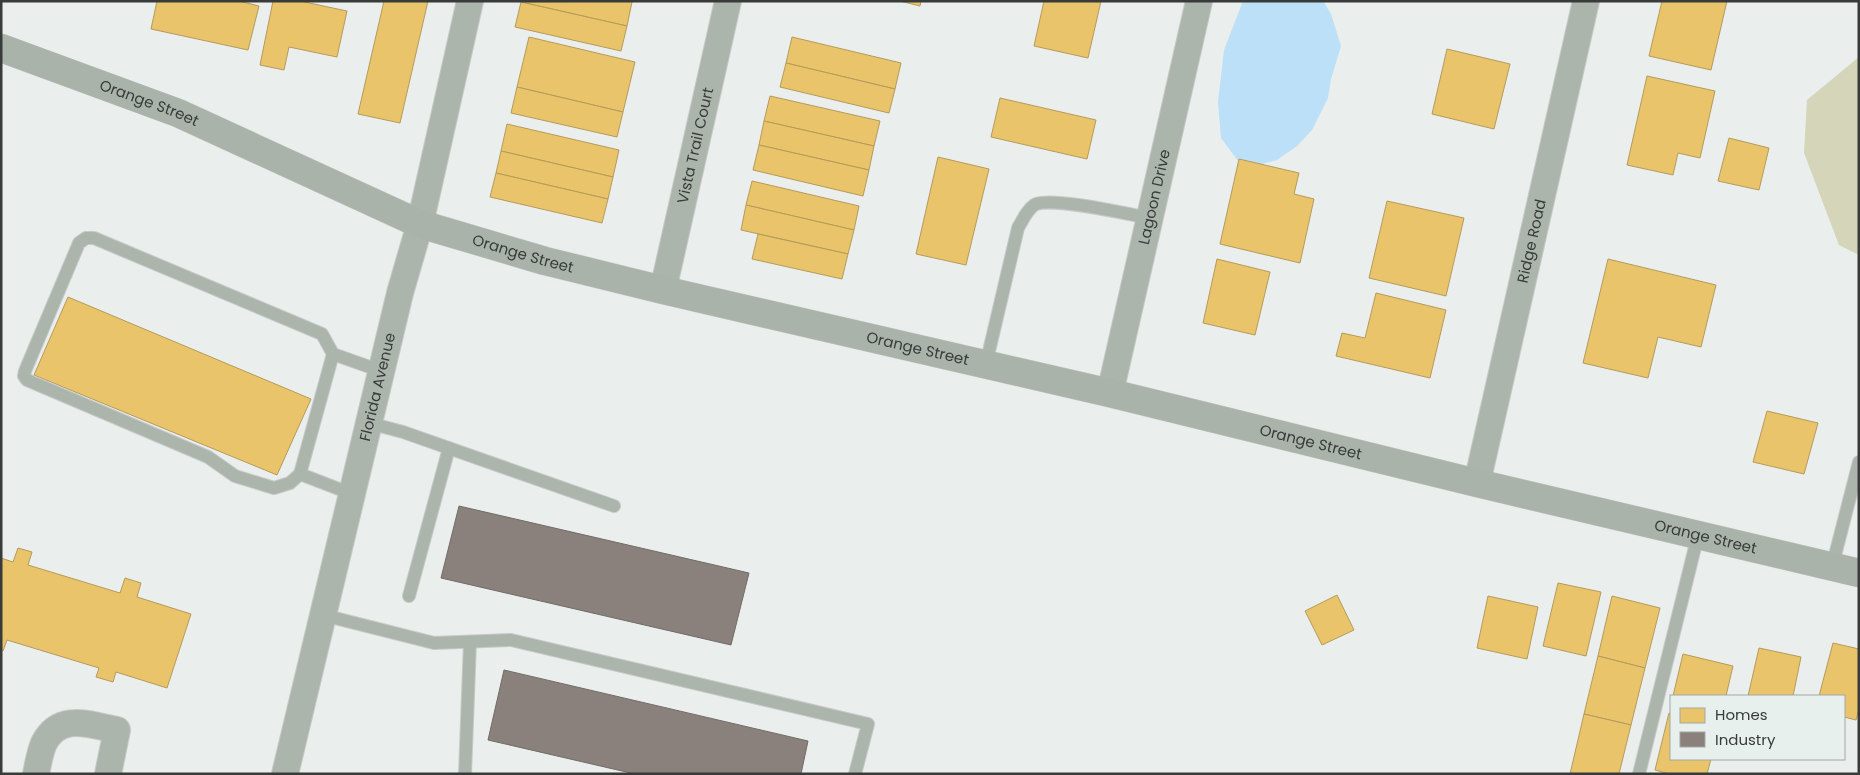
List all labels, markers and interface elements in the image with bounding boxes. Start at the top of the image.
street label: Orange Street [97,74,202,131]
street label: Vista Trail Court [672,85,718,206]
street label: Lagoon Drive [1133,147,1175,247]
street label: Ridge Road [1512,197,1551,285]
street label: Orange Street [470,229,576,278]
street label: Orange Street [864,326,971,370]
street label: Florida Avenue [354,330,400,443]
street label: Orange Street [1257,419,1364,464]
street label: Orange Street [1652,514,1759,559]
legend [1670,695,1845,760]
text: Homes [1715,704,1768,725]
text: Industry [1715,729,1776,750]

